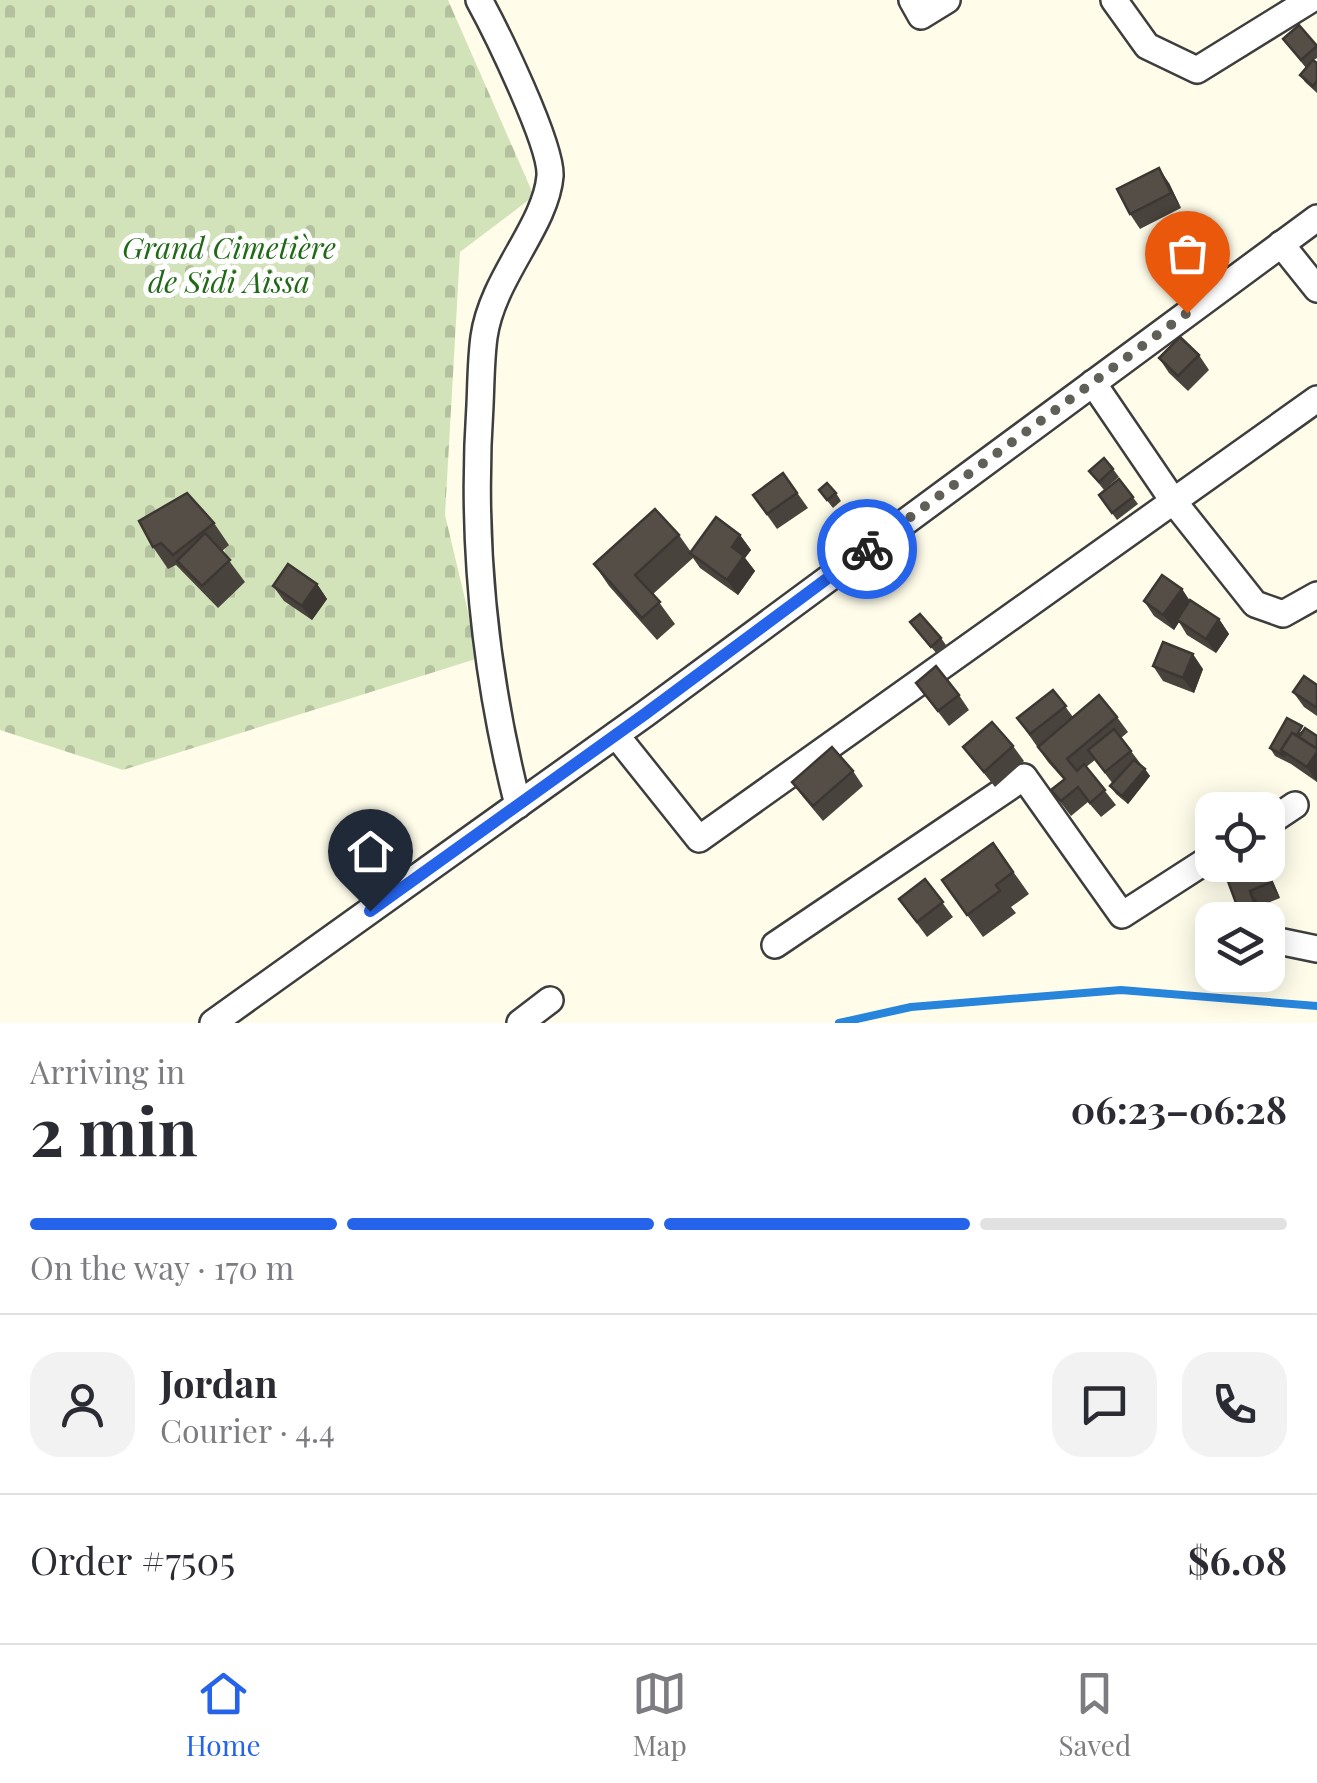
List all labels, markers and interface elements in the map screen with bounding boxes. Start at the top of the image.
pin [1145,211,1230,314]
icon: bag [1160,226,1215,281]
park label: Grand Cimetière de Sidi Aissa [122,227,336,301]
courier [817,499,917,599]
icon: bike [840,522,895,577]
map controls [1195,792,1285,992]
button: locate [1195,792,1285,882]
pin [328,809,413,912]
icon: home [343,824,398,879]
button: layers [1195,902,1285,992]
text: Arriving in [30,1049,185,1092]
text: 06:23–06:28 [1071,1083,1287,1134]
text: 2 min [30,1086,198,1172]
text: On the way · 170 m [30,1245,294,1288]
button: person [30,1352,135,1457]
button: chat [1052,1352,1157,1457]
button: phone [1182,1352,1287,1457]
text: Jordan [160,1357,278,1408]
text: Courier · 4.4 [160,1408,335,1451]
text: Order #7505 [30,1534,235,1585]
text: $6.08 [1188,1534,1287,1585]
tab: Home [186,1666,261,1763]
tab: Map [632,1666,687,1763]
tab: Saved [1058,1666,1131,1763]

